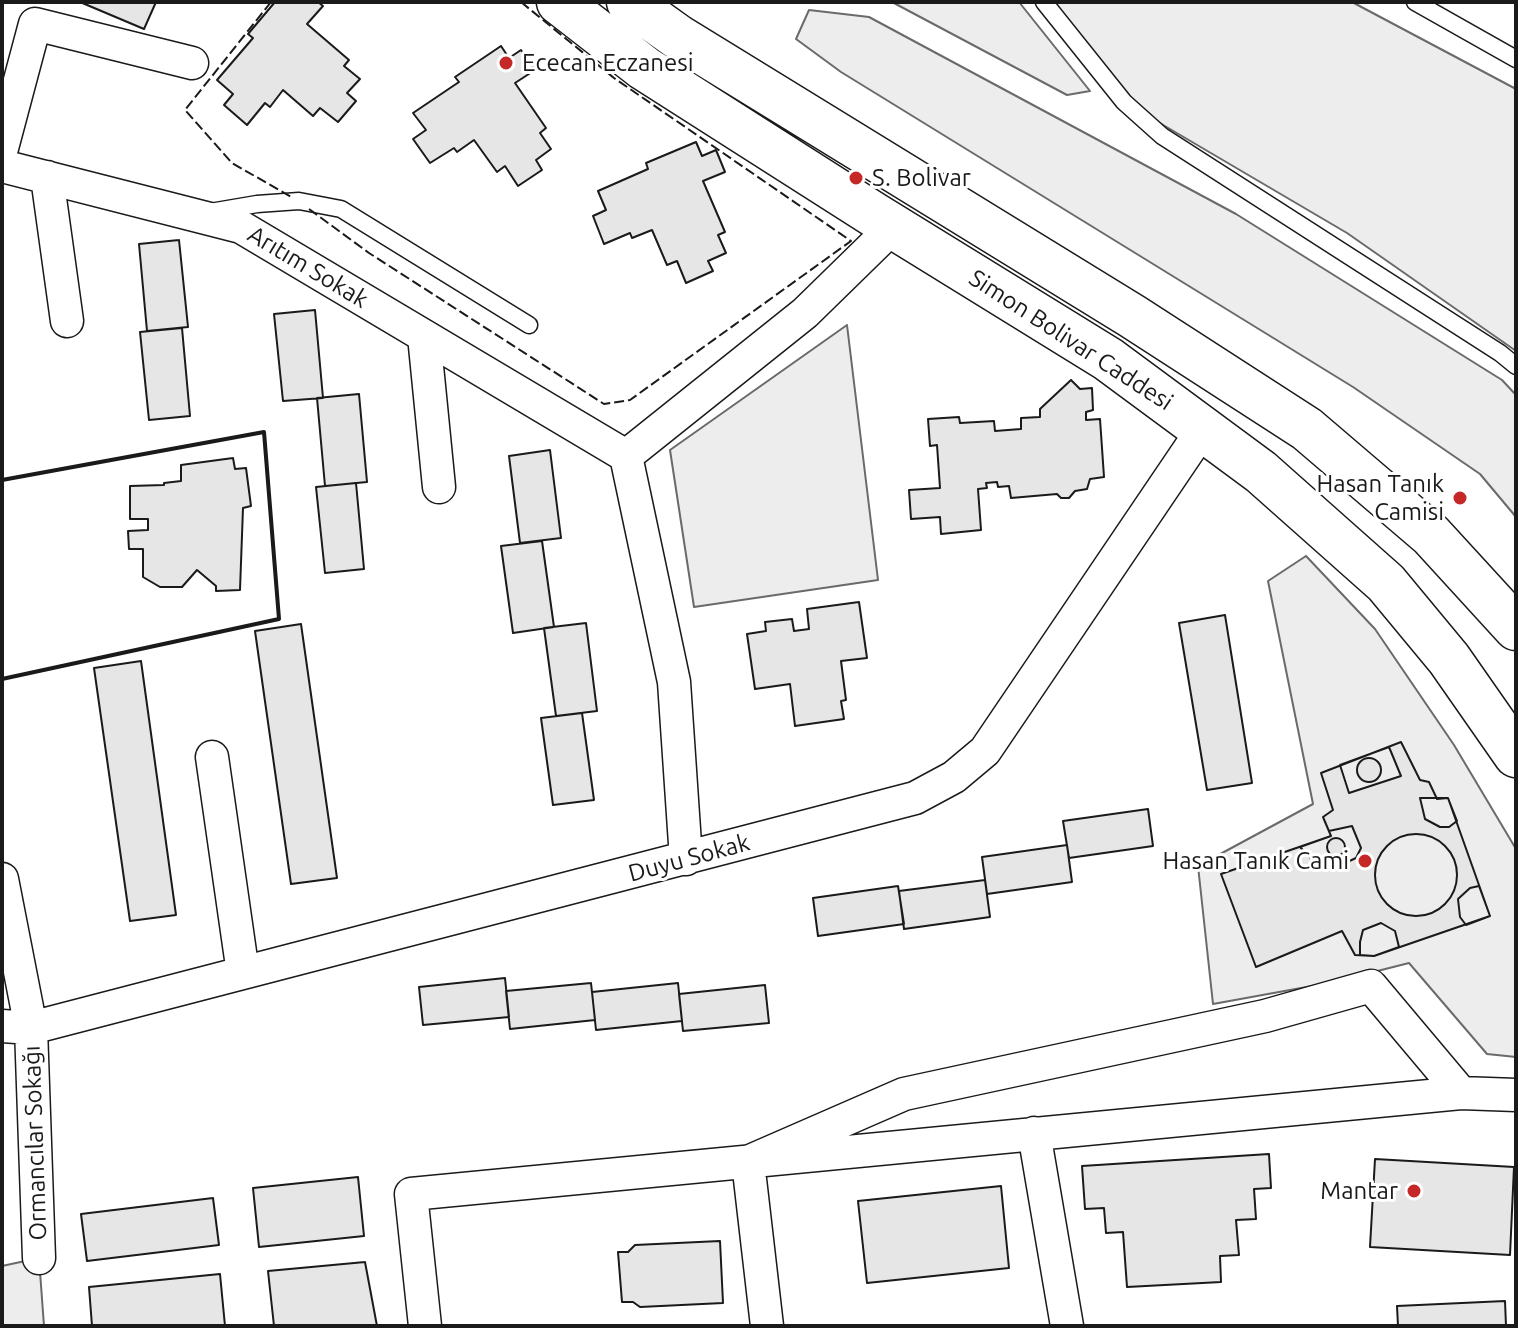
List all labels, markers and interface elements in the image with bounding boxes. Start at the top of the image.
place label: Ececan Eczanesi [522,49,694,77]
marker: Ececan Eczanesi [497,54,515,72]
place label: S. Bolivar [872,164,971,192]
marker: S. Bolivar [847,169,865,187]
street label: Arıtım Sokak [243,220,373,314]
street label: Simon Bolivar Caddesi [964,263,1178,417]
place label: Hasan Tanık Camisi [1317,470,1444,526]
marker: Hasan Tanık Camisi [1451,489,1469,507]
street label: Duyu Sokak [625,828,753,888]
place label: Hasan Tanık Cami [1162,847,1349,875]
marker: Hasan Tanık Cami [1356,852,1374,870]
street label: Ormancılar Sokağı [17,1045,53,1241]
place label: Mantar [1320,1177,1398,1205]
marker: Mantar [1405,1182,1423,1200]

